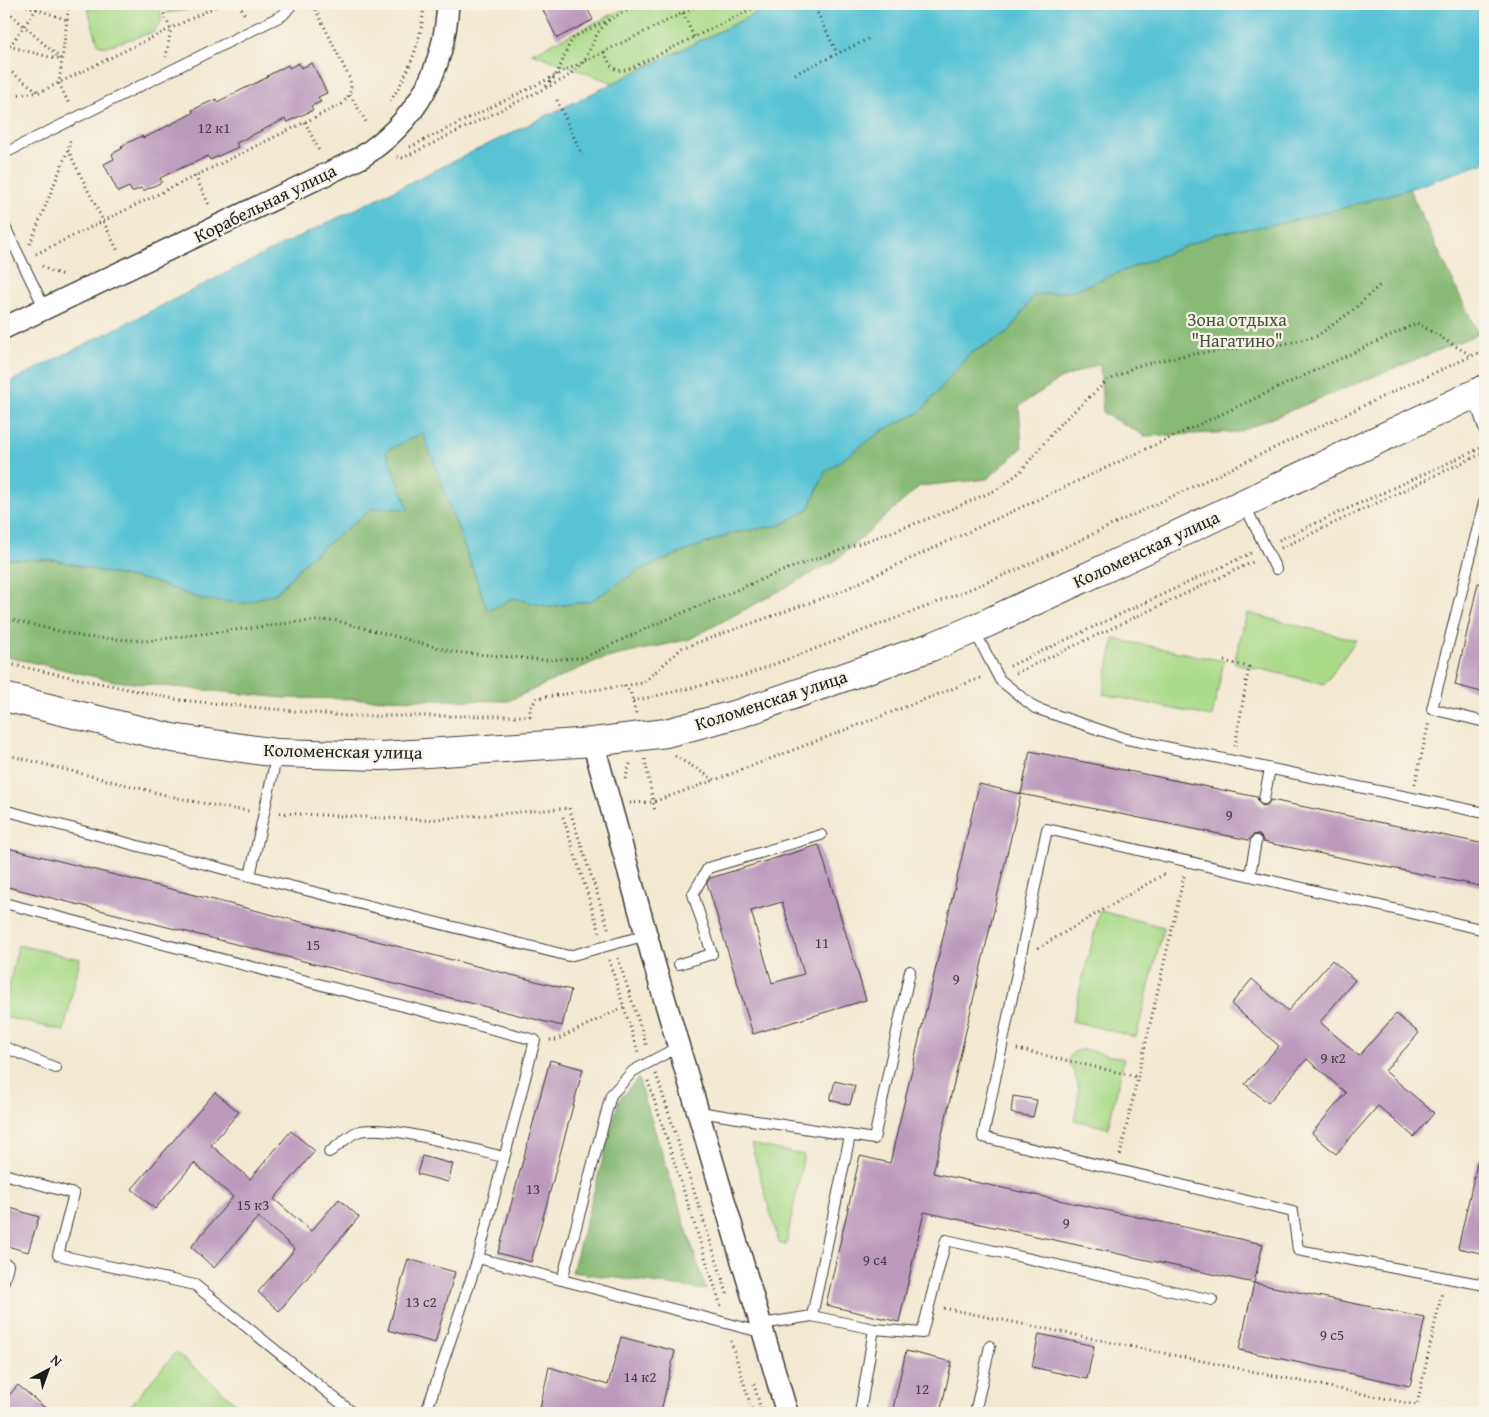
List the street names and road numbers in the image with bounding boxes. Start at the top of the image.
street label: Корабельная улица [189,157,341,249]
street label: Коломенская улица [1068,503,1224,595]
street label: Коломенская улица [691,663,851,737]
street label: Коломенская улица [263,736,423,766]

